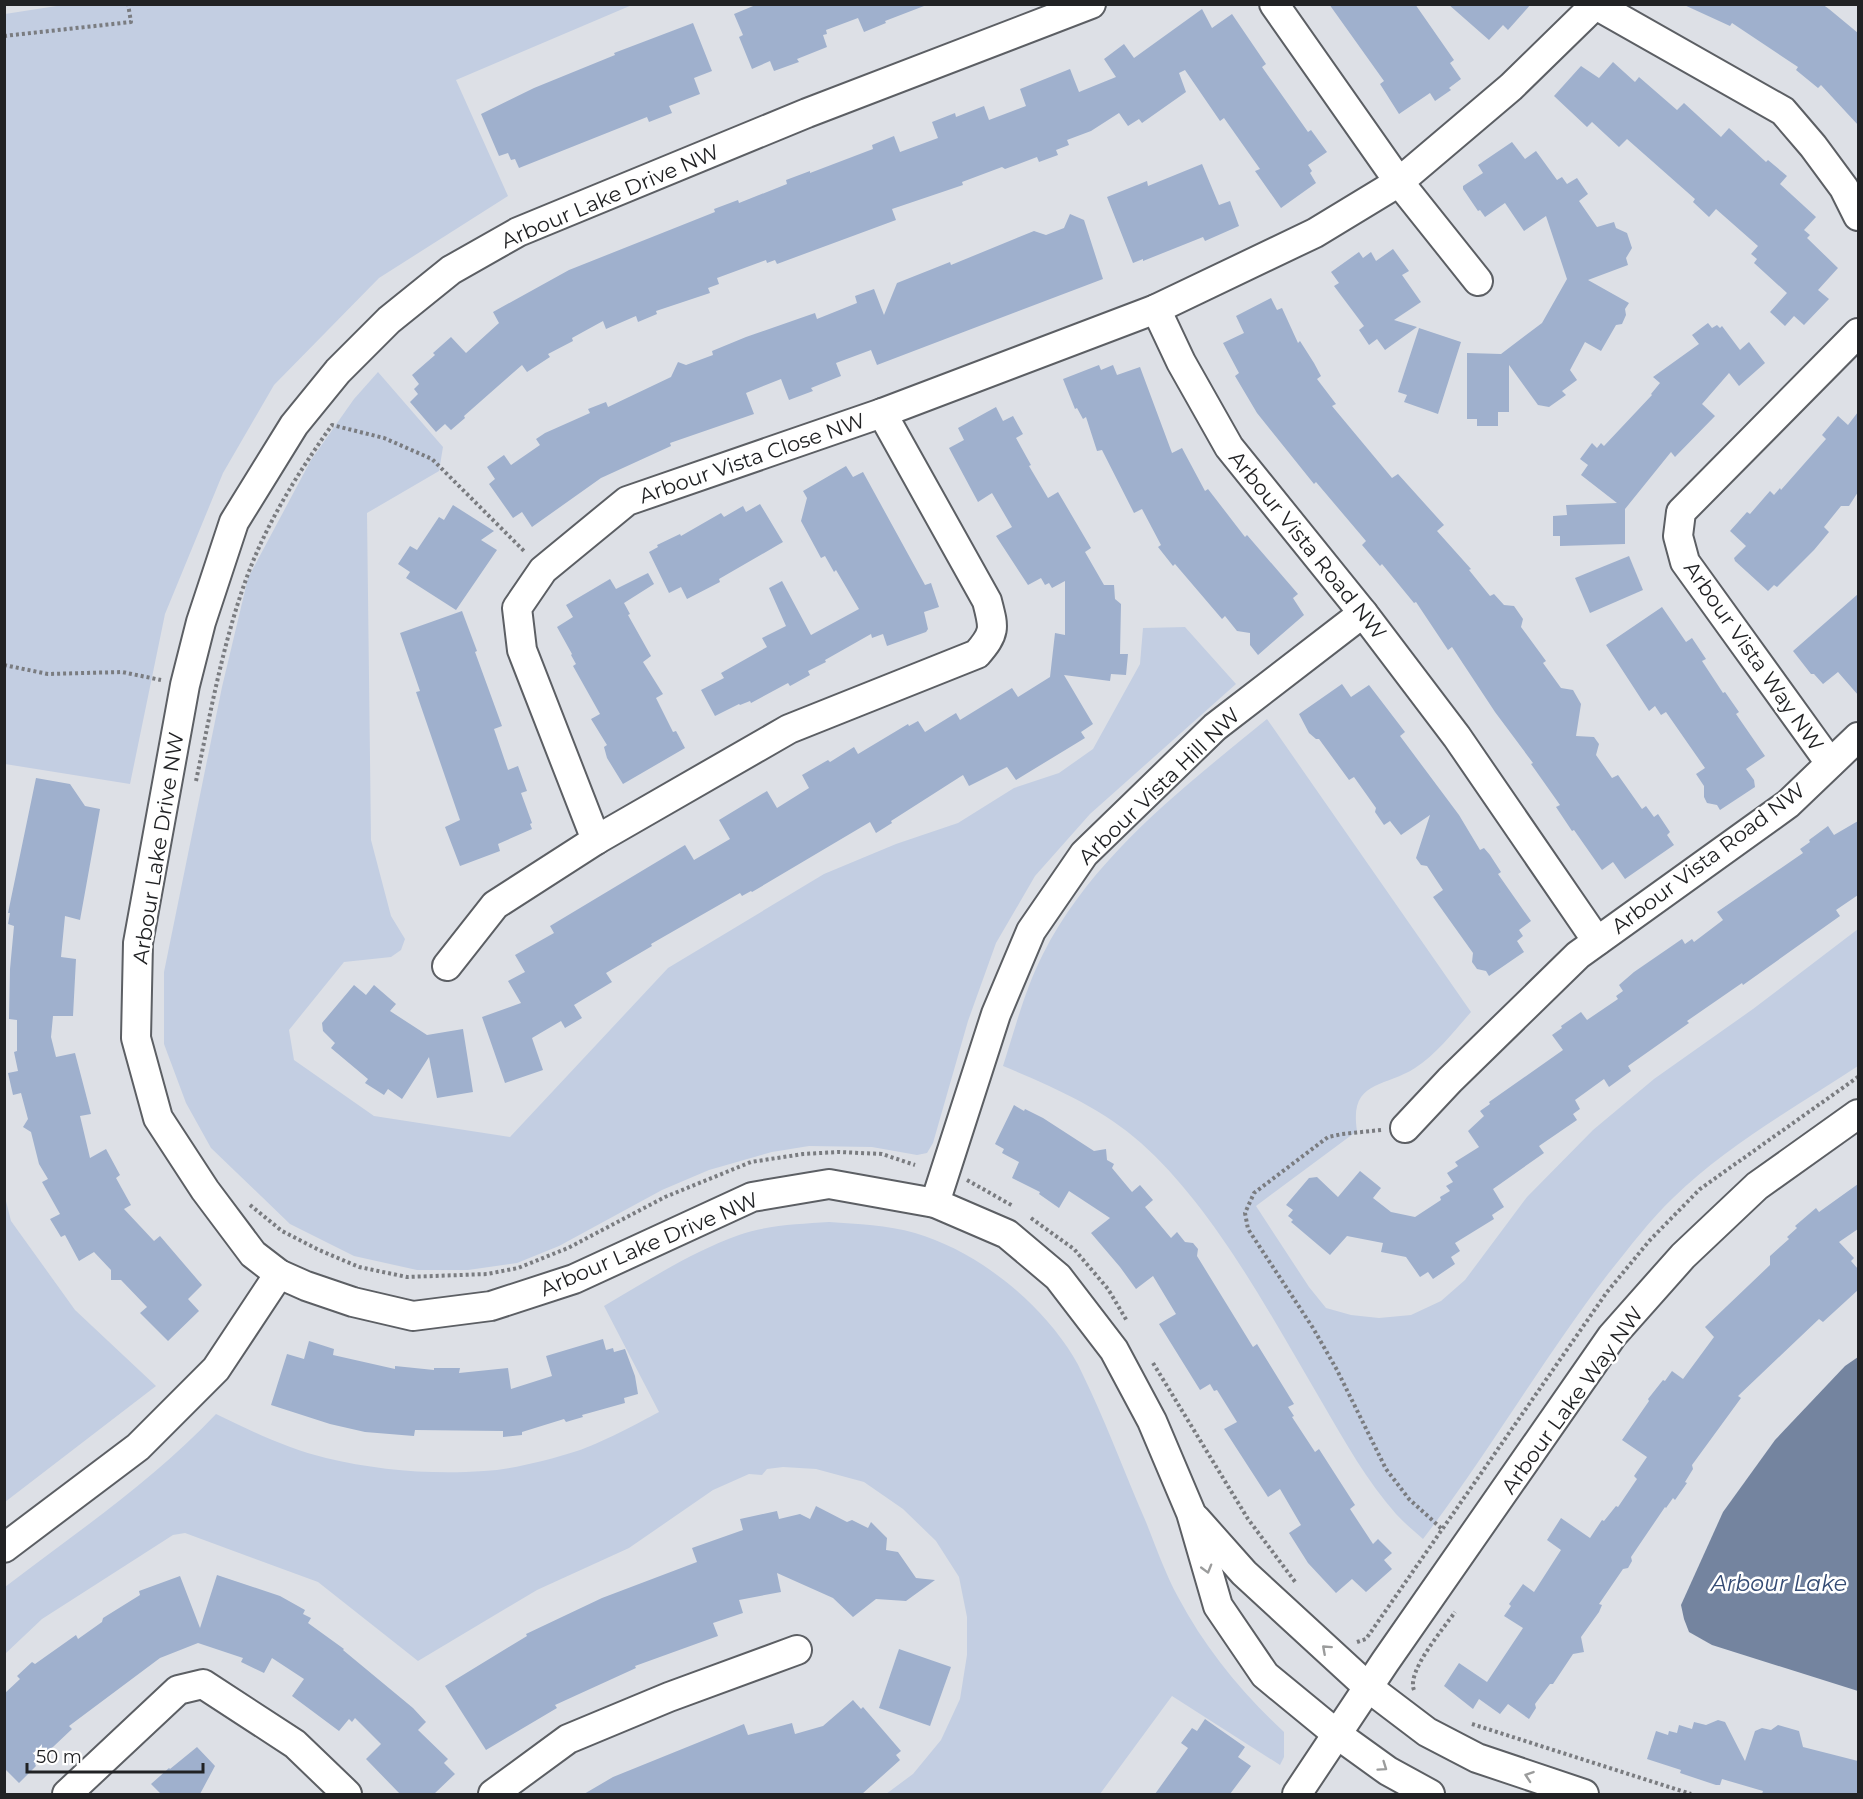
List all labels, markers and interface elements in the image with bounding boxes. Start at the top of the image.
street label: Arbour Lake Drive NW [497,139,723,253]
street label: Arbour Vista Close NW [636,408,868,508]
street label: Arbour Vista Road NW [1224,446,1392,644]
street label: Arbour Vista Way NW [1679,556,1829,756]
street label: Arbour Vista Hill NW [1073,702,1245,870]
street label: Arbour Lake Drive NW [127,730,189,966]
street label: Arbour Vista Road NW [1606,777,1810,939]
street label: Arbour Lake Drive NW [536,1187,762,1301]
street label: Arbour Lake Way NW [1496,1302,1648,1498]
one-way arrow [1200,1563,1212,1574]
water label: Arbour Lake [1709,1570,1847,1597]
one-way arrow [1323,1645,1333,1656]
scale bar [27,1736,202,1774]
text: 50 m [36,1746,82,1768]
one-way arrow [1376,1760,1387,1771]
one-way arrow [1524,1770,1535,1783]

